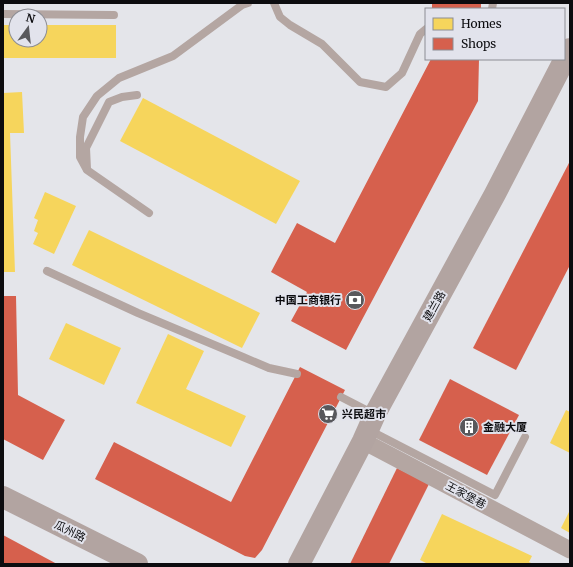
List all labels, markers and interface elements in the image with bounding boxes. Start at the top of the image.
north arrow [8,8,48,48]
legend [425,8,565,60]
text: N [25,10,37,26]
text: Homes [461,16,502,31]
text: Shops [461,36,496,51]
street label: 建兰路 [420,288,448,324]
bank icon: 中国工商银行 [344,289,366,311]
place label: 中国工商银行 [275,293,341,307]
supermarket icon: 兴民超市 [317,403,339,425]
place label: 兴民超市 [342,407,386,421]
building icon: 金融大厦 [458,416,480,438]
place label: 金融大厦 [483,420,527,434]
street label: 王家堡巷 [443,478,489,512]
street label: 瓜州路 [52,517,88,545]

